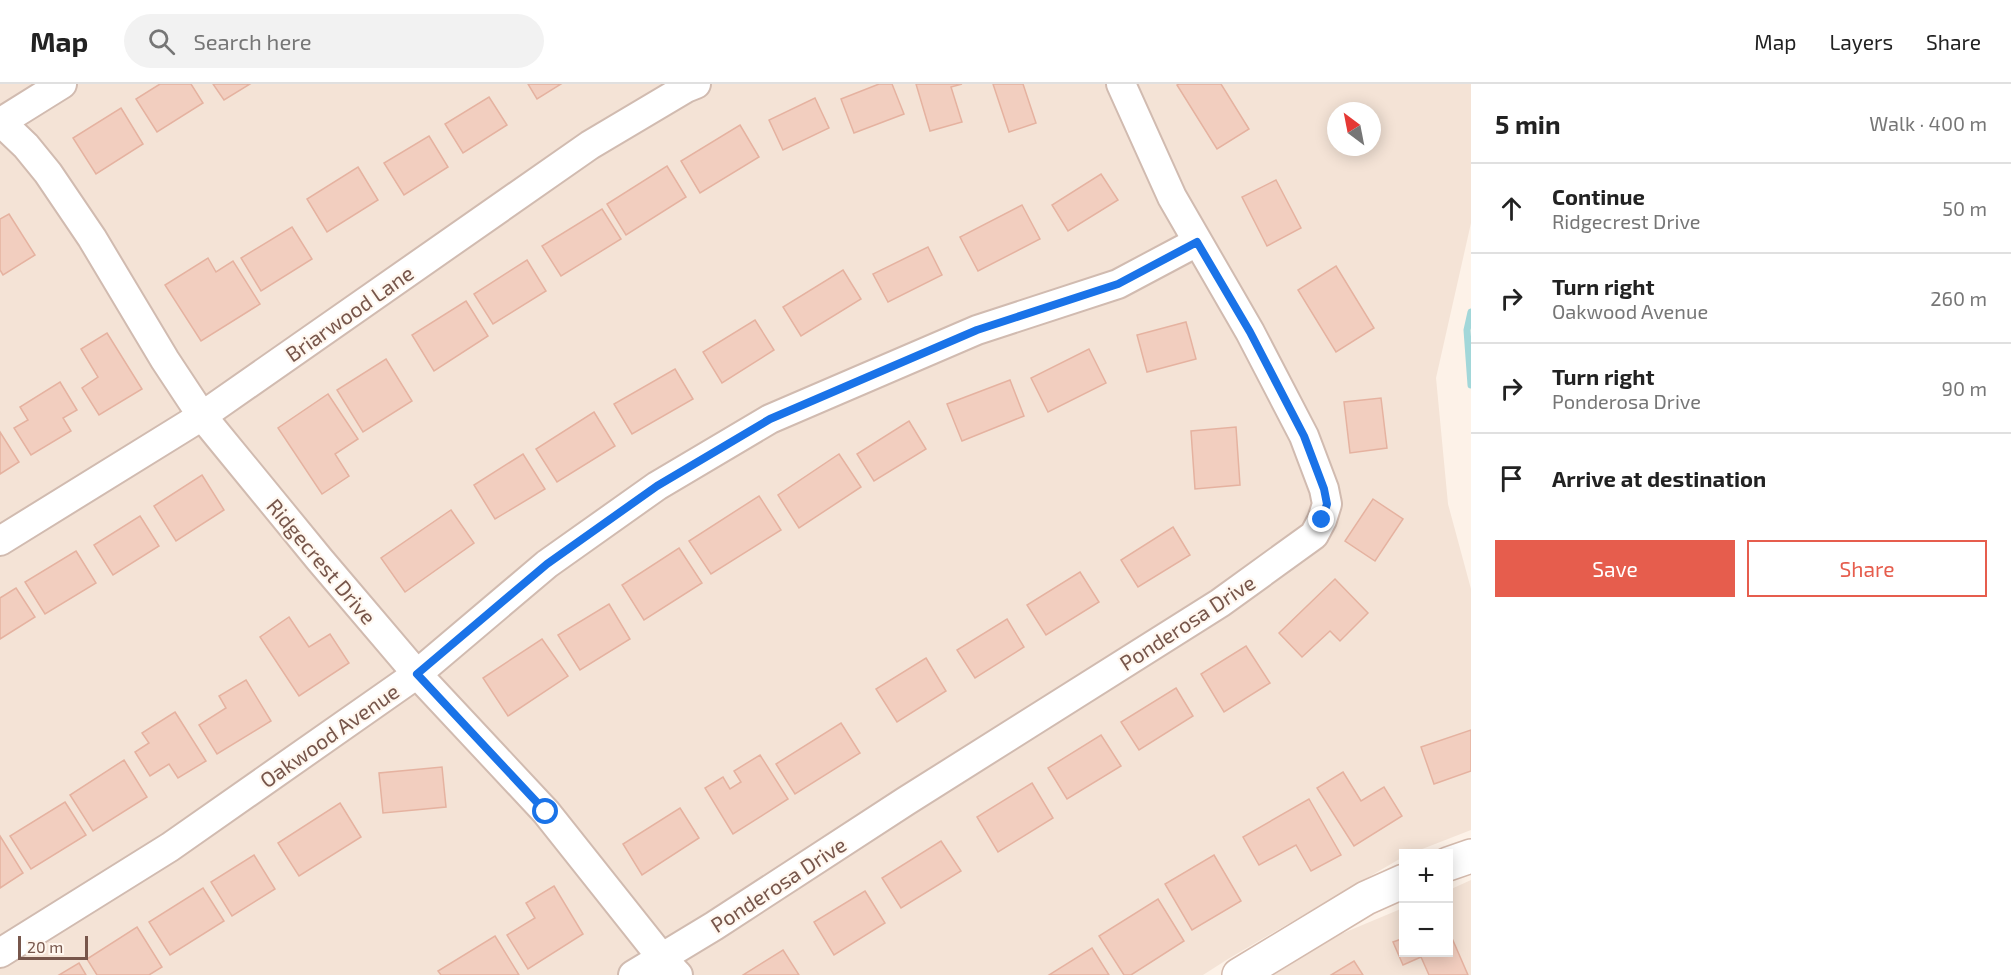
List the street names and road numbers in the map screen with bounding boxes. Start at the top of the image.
street label: Briarwood Lane [280,260,418,366]
street label: Ridgecrest Drive [262,493,382,629]
street label: Ponderosa Drive [1115,569,1259,675]
street label: Oakwood Avenue [255,678,403,792]
street label: Ponderosa Drive [706,831,850,937]

